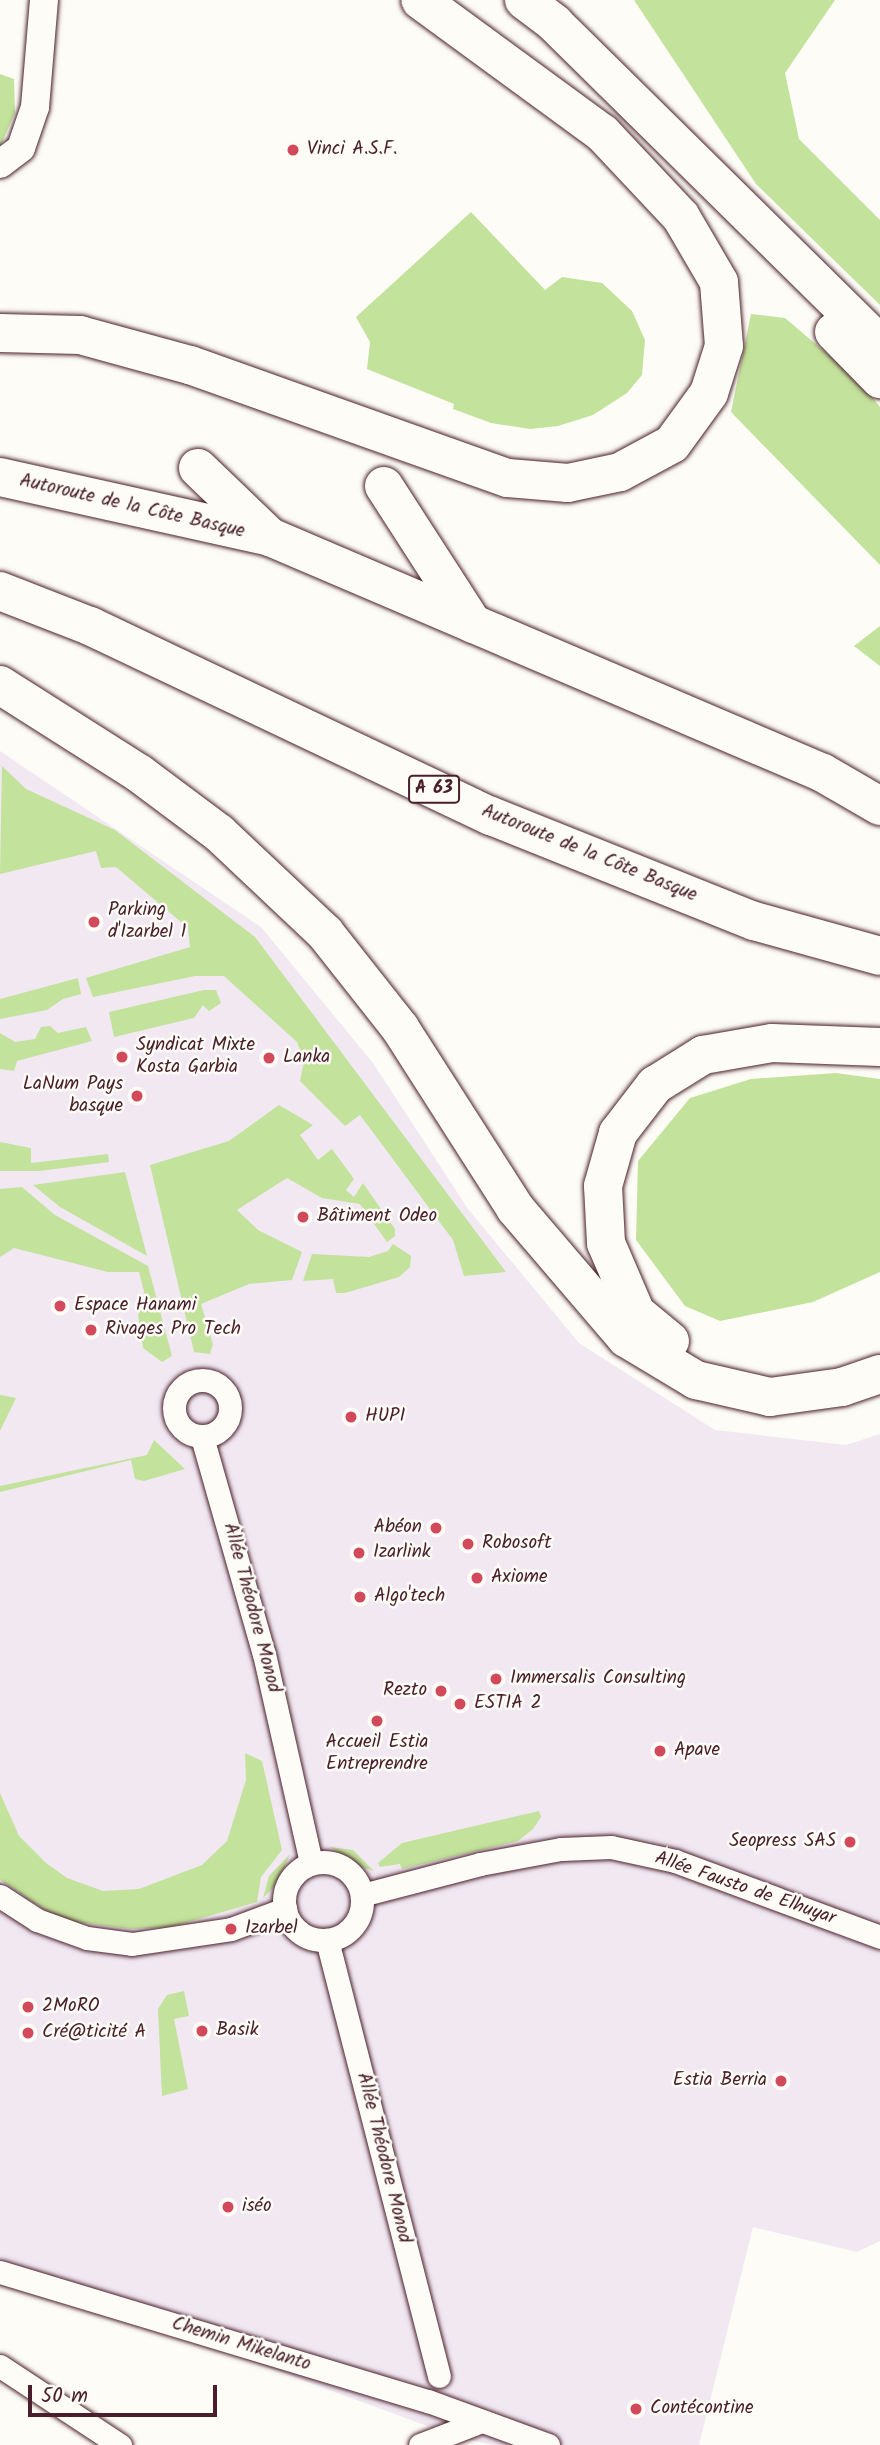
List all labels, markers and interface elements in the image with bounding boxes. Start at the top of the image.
place label: Vinci A.S.F. [307,139,397,161]
marker: Vinci A.S.F. [285,142,301,158]
street label: Autoroute de la Côte Basque [17,470,247,544]
road number: A 63 [408,774,460,804]
street label: Autoroute de la Côte Basque [478,800,700,908]
place label: Parking d'Izarbel 1 [108,900,186,944]
marker: Parking d'Izarbel 1 [86,914,102,930]
place label: Syndicat Mixte Kosta Garbia [136,1035,255,1079]
place label: Lanka [283,1047,330,1069]
marker: Syndicat Mixte Kosta Garbia [114,1049,130,1065]
marker: Lanka [261,1050,277,1066]
place label: LaNum Pays basque [23,1074,123,1118]
marker: LaNum Pays basque [129,1088,145,1104]
place label: Bâtiment Odeo [317,1206,437,1228]
marker: Bâtiment Odeo [295,1209,311,1225]
place label: Espace Hanami [74,1295,196,1317]
marker: Espace Hanami [52,1298,68,1314]
place label: Rivages Pro Tech [105,1319,241,1341]
marker: Rivages Pro Tech [83,1322,99,1338]
place label: HUPI [365,1406,405,1428]
marker: HUPI [343,1409,359,1425]
place label: Abéon [373,1517,422,1539]
marker: Abéon [428,1520,444,1536]
street label: Allée Théodore Monod [217,1521,285,1695]
place label: Robosoft [482,1533,551,1555]
marker: Robosoft [460,1536,476,1552]
place label: Izarlink [373,1542,431,1564]
marker: Izarlink [351,1545,367,1561]
place label: Axiome [491,1567,547,1589]
marker: Axiome [469,1570,485,1586]
place label: Algo'tech [374,1586,445,1608]
marker: Algo'tech [352,1589,368,1605]
place label: Immersalis Consulting [510,1668,686,1690]
marker: Immersalis Consulting [488,1671,504,1687]
place label: Rezto [383,1680,427,1702]
marker: Rezto [433,1683,449,1699]
place label: ESTIA 2 [474,1693,541,1715]
marker: ESTIA 2 [452,1696,468,1712]
marker: Accueil Estia Entreprendre [369,1713,385,1729]
place label: Accueil Estia Entreprendre [326,1732,428,1776]
place label: Apave [674,1740,720,1762]
marker: Apave [652,1743,668,1759]
place label: Seopress SAS [729,1831,836,1853]
marker: Seopress SAS [842,1834,858,1850]
street label: Allée Fausto de Elhuyar [652,1847,838,1931]
place label: Izarbel [245,1918,298,1940]
marker: Izarbel [223,1921,239,1937]
place label: 2MoRO [42,1996,99,2018]
marker: 2MoRO [20,1999,36,2015]
place label: Basik [216,2020,259,2042]
place label: Cré@ticité A [42,2022,146,2044]
marker: Basik [194,2023,210,2039]
marker: Cré@ticité A [20,2025,36,2041]
street label: Allée Théodore Monod [351,2070,415,2246]
place label: Estia Berria [673,2070,767,2092]
marker: Estia Berria [773,2073,789,2089]
place label: iséo [242,2196,272,2218]
marker: iséo [220,2199,236,2215]
street label: Chemin Mikelanto [169,2313,313,2377]
scale bar [32,2372,220,2416]
text: 50 m [41,2380,88,2413]
place label: Contécontine [650,2398,754,2420]
marker: Contécontine [628,2401,644,2417]

